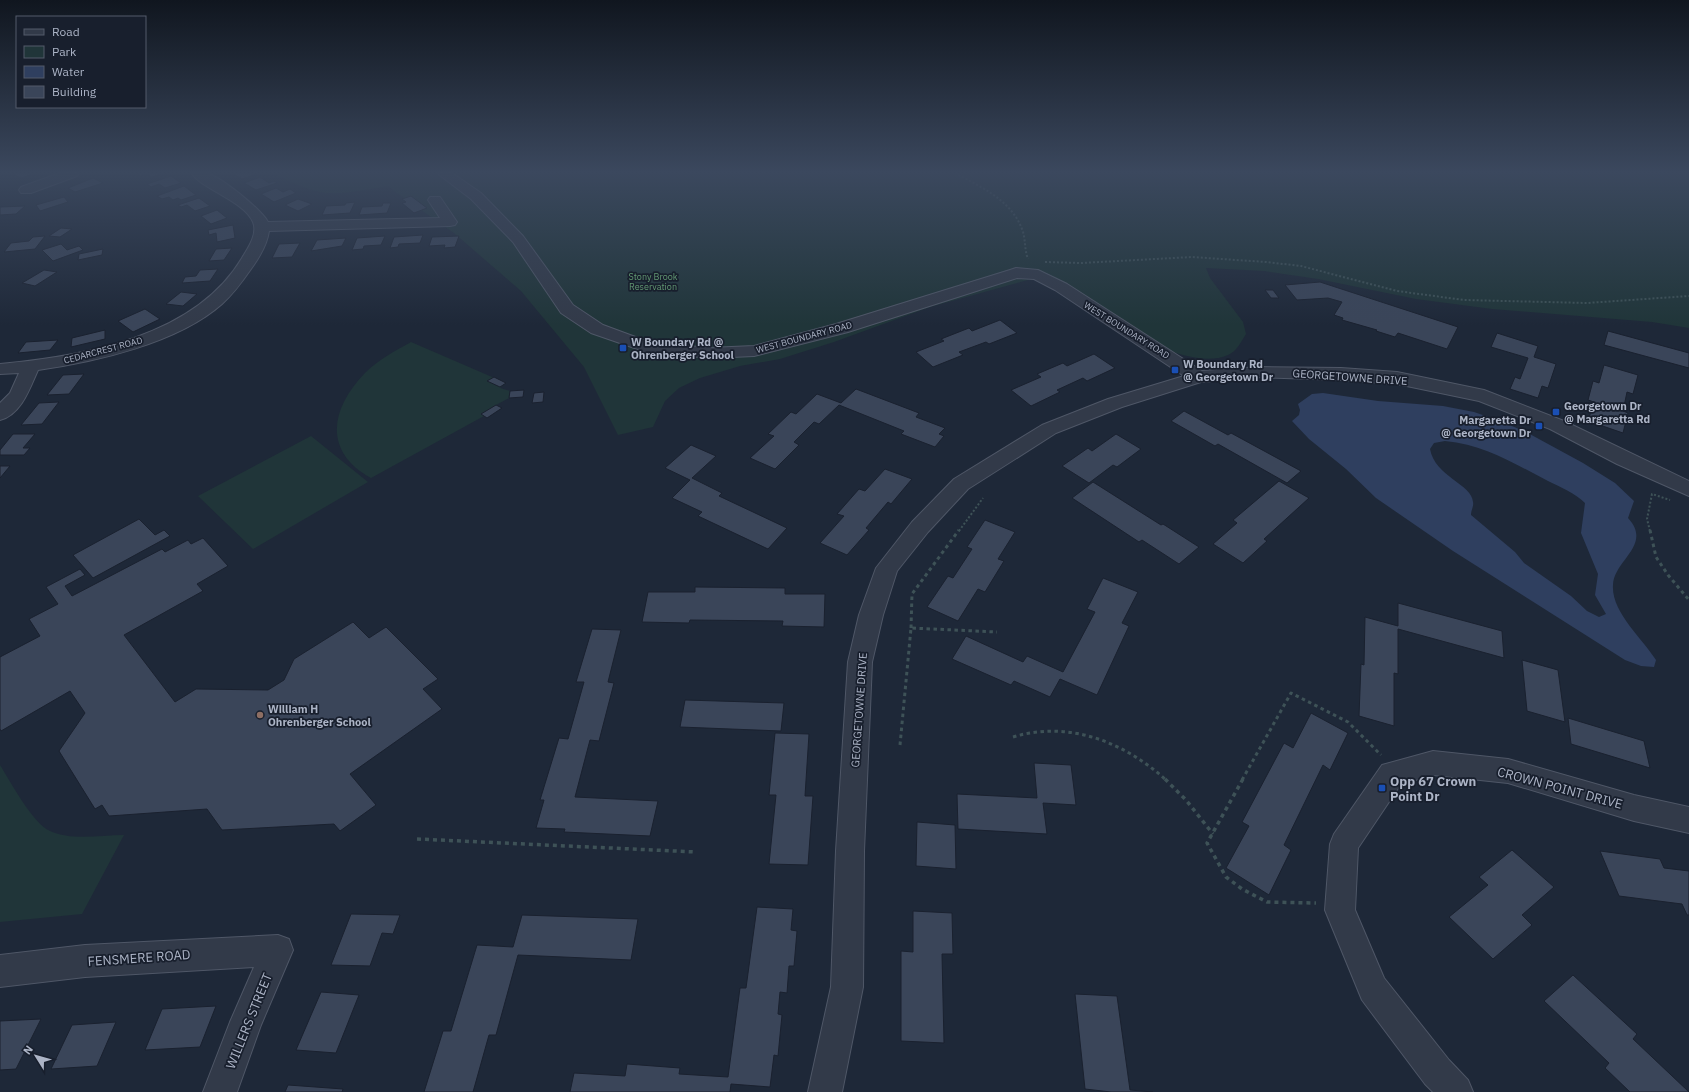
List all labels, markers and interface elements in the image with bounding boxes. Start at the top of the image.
legend [16,16,146,108]
text: Road [52,24,80,39]
text: Park [52,44,77,59]
text: Water [52,64,85,79]
text: Building [52,84,97,99]
park label: Stony Brook Reservation [628,271,678,292]
street label: WEST BOUNDARY ROAD [1082,299,1172,361]
street label: WEST BOUNDARY ROAD [755,319,853,355]
street label: CEDARCREST ROAD [63,334,143,366]
place label: W Boundary Rd @ Ohrenberger School [631,335,734,362]
marker: W Boundary Rd @ Ohrenberger School [618,343,628,353]
place label: W Boundary Rd @ Georgetown Dr [1183,357,1274,384]
marker: W Boundary Rd @ Georgetown Dr [1170,365,1180,375]
street label: GEORGETOWNE DRIVE [1292,366,1408,388]
place label: Georgetown Dr @ Margaretta Rd [1564,399,1650,426]
marker: Georgetown Dr @ Margaretta Rd [1551,407,1561,417]
place label: Margaretta Dr @ Georgetown Dr [1441,413,1532,440]
marker: Margaretta Dr @ Georgetown Dr [1534,421,1544,431]
street label: GEORGETOWNE DRIVE [848,652,870,768]
place label: William H Ohrenberger School [268,702,371,729]
marker: William H Ohrenberger School [255,710,265,720]
street label: CROWN POINT DRIVE [1495,763,1625,813]
place label: Opp 67 Crown Point Dr [1390,773,1476,805]
marker: Opp 67 Crown Point Dr [1377,783,1387,793]
street label: FENSMERE ROAD [87,946,191,970]
street label: WILLERS STREET [222,970,276,1072]
north arrow [16,1036,56,1076]
text: N [20,1043,36,1057]

